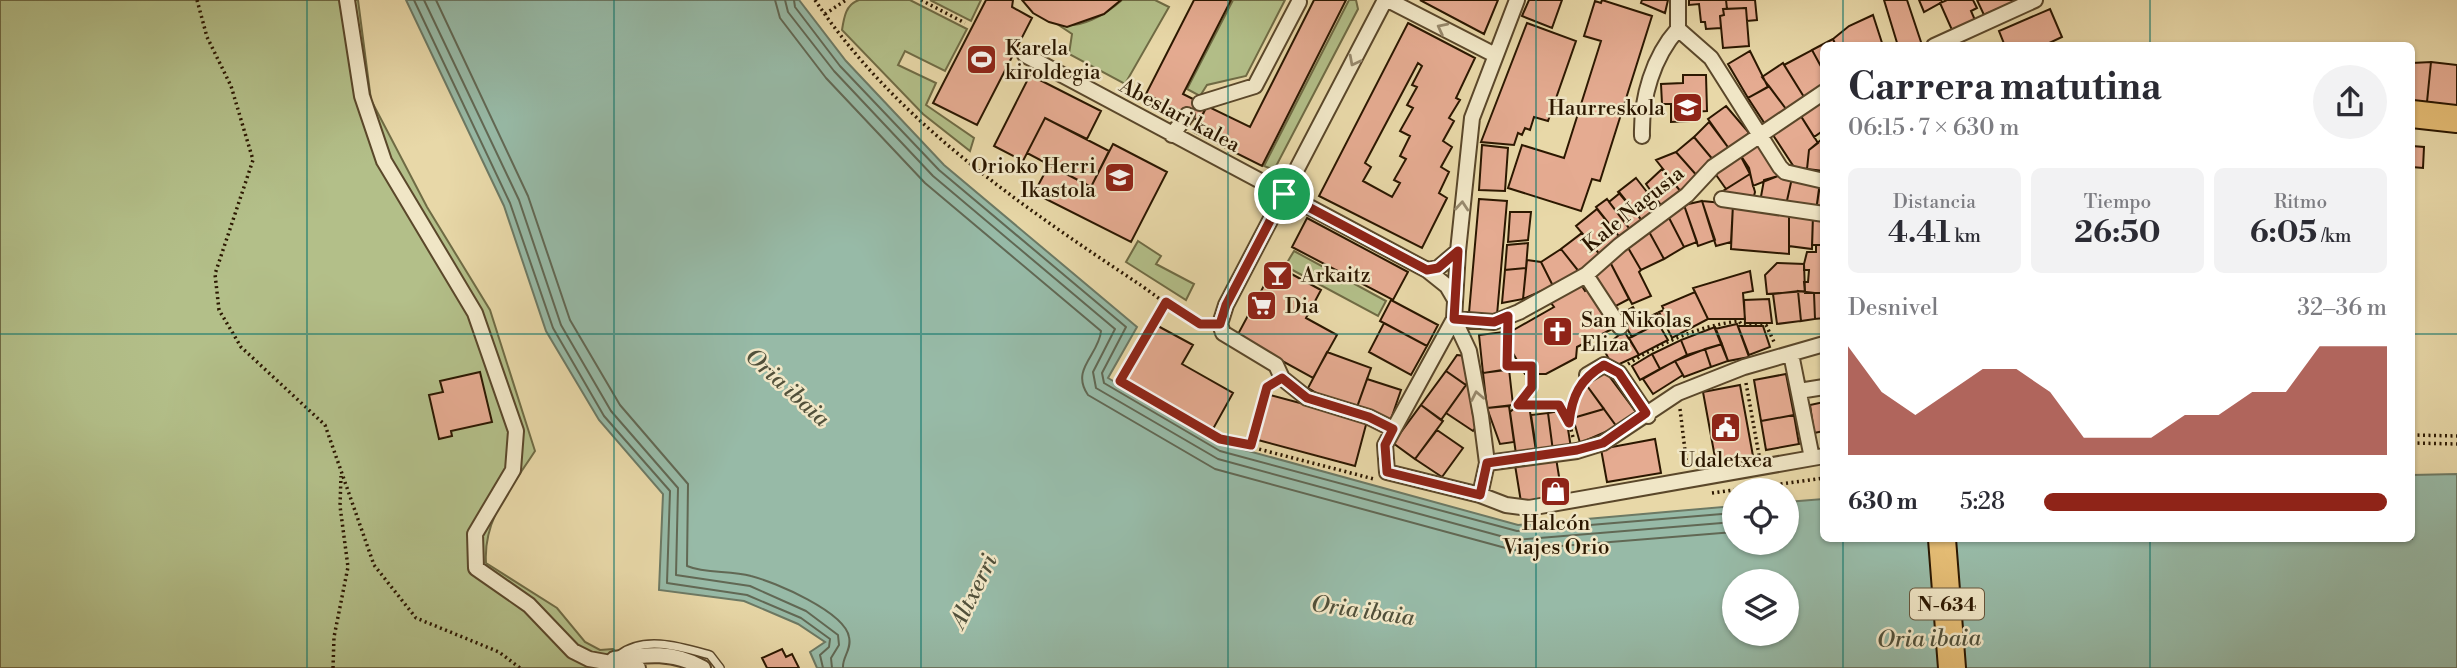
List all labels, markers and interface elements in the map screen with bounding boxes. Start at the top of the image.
one-way arrow [1436,22,1449,36]
place label: Karela kiroldegia [1005,36,1101,86]
sports icon: Karela kiroldegia [965,43,999,77]
one-way arrow [1349,54,1362,66]
text: Carrera matutina [1848,64,2162,111]
button: share [2313,65,2387,139]
street label: Abeslari kalea [1114,73,1245,159]
school or university icon: Haurreskola [1671,91,1705,125]
place label: Haurreskola [1548,96,1665,122]
text: 06:15 · 7 × 630 m [1848,114,2019,142]
place label: Orioko Herri Ikastola [971,154,1096,204]
school or university icon: Orioko Herri Ikastola [1102,161,1136,195]
street label: Kale Nagusia [1577,161,1690,259]
pin [1254,164,1314,224]
icon: arrive [1265,175,1303,213]
text: Distancia [1893,190,1976,214]
text: Tiempo [2084,190,2151,214]
text: Ritmo [2274,190,2327,214]
one-way arrow [1454,200,1469,211]
text: 4.41 [1888,214,1950,252]
text: 26:50 [2074,214,2161,252]
text: 6:05 [2250,214,2317,252]
text: km [1950,224,1981,248]
text: /km [2317,224,2351,248]
bar icon: Arkaitz [1261,258,1295,292]
place label: Arkaitz [1300,263,1371,289]
supermarket icon: Dia [1245,289,1279,323]
place label: Dia [1285,294,1319,320]
text: Desnivel [1848,294,1938,322]
text: 32–36 m [2297,294,2387,322]
place label: San Nikolas Eliza [1581,308,1692,358]
church icon: San Nikolas Eliza [1541,315,1575,349]
water label: Oria ibaia [739,343,836,433]
one-way arrow [1471,390,1486,402]
public building icon: Udaletxea [1709,411,1743,445]
place label: Udaletxea [1679,448,1773,474]
shop icon: Halcón Viajes Orio [1539,474,1573,508]
map controls [1722,478,1799,646]
button: locate [1722,478,1799,555]
text: 630 m [1848,488,1918,516]
text: 5:28 [1960,488,2005,516]
place label: Halcón Viajes Orio [1502,511,1609,561]
water label: Altxerri [943,549,1004,636]
button: layers [1722,569,1799,646]
road number: N-634 [1910,589,1984,620]
water label: Oria ibaia [1309,590,1417,632]
water label: Oria ibaia [1877,624,1982,654]

